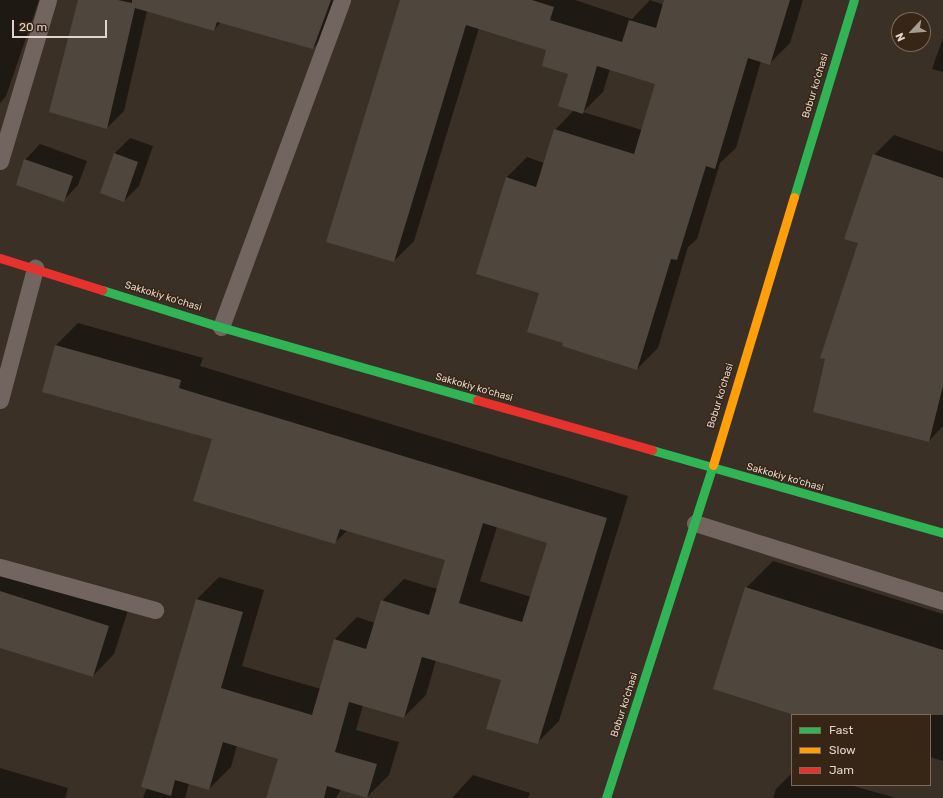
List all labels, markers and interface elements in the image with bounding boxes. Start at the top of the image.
scale bar [14,12,109,38]
north arrow [891,12,931,52]
text: 20 m [19,20,47,34]
text: N [893,31,908,43]
street label: Bobur ko'chasi [800,52,832,120]
street label: Sakkokiy ko'chasi [123,280,203,314]
street label: Bobur ko'chasi [705,362,737,430]
street label: Sakkokiy ko'chasi [434,371,514,405]
street label: Sakkokiy ko'chasi [745,461,825,495]
street label: Bobur ko'chasi [609,671,641,739]
legend [791,714,931,786]
text: Fast [829,723,853,737]
text: Slow [829,743,856,757]
text: Jam [829,763,854,777]

